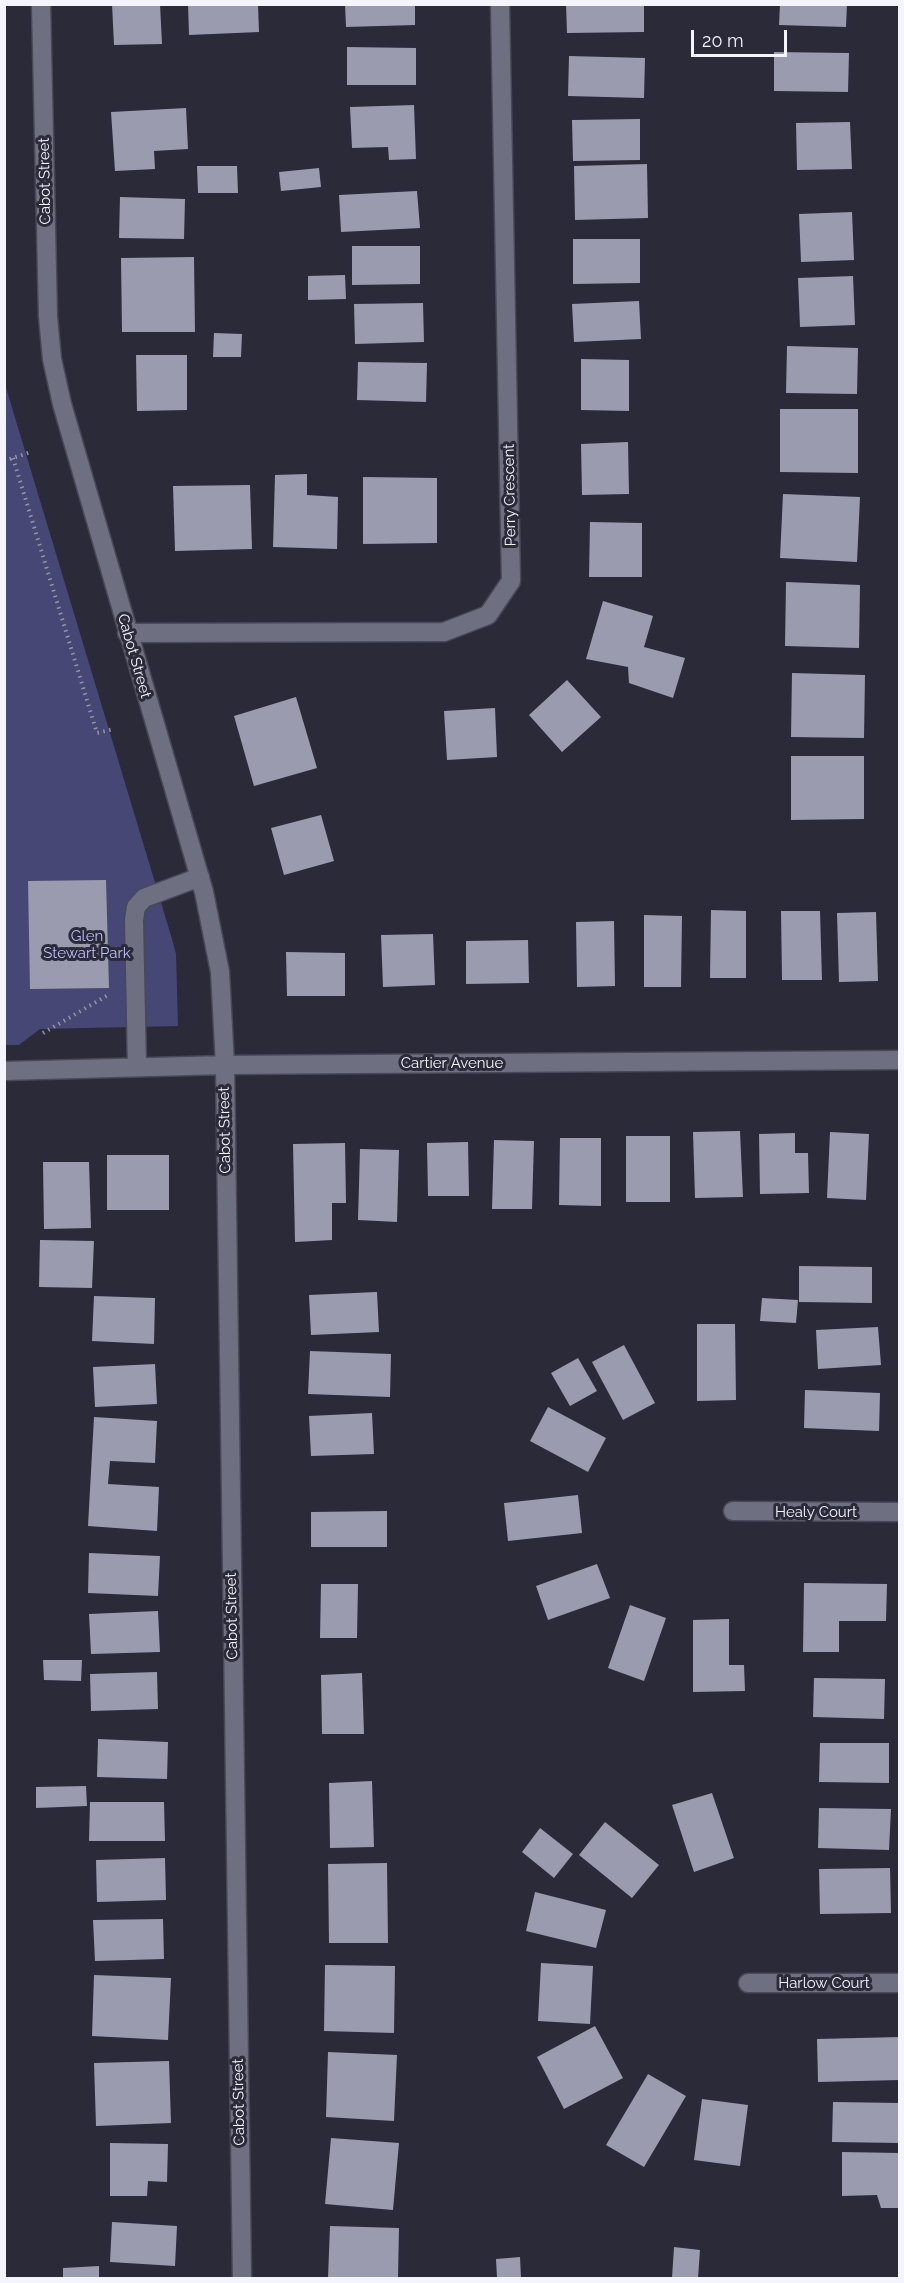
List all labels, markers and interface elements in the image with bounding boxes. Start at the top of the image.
scale bar [694,18,790,56]
text: 20 m [702,30,744,51]
street label: Cabot Street [35,137,55,225]
street label: Perry Crescent [500,444,520,546]
street label: Cabot Street [113,612,155,700]
park label: Glen Stewart Park [43,927,131,962]
street label: Cartier Avenue [401,1054,503,1072]
street label: Cabot Street [215,1086,235,1174]
street label: Healy Court [775,1503,857,1521]
street label: Cabot Street [222,1572,242,1660]
street label: Harlow Court [778,1974,870,1992]
street label: Cabot Street [229,2058,249,2146]

